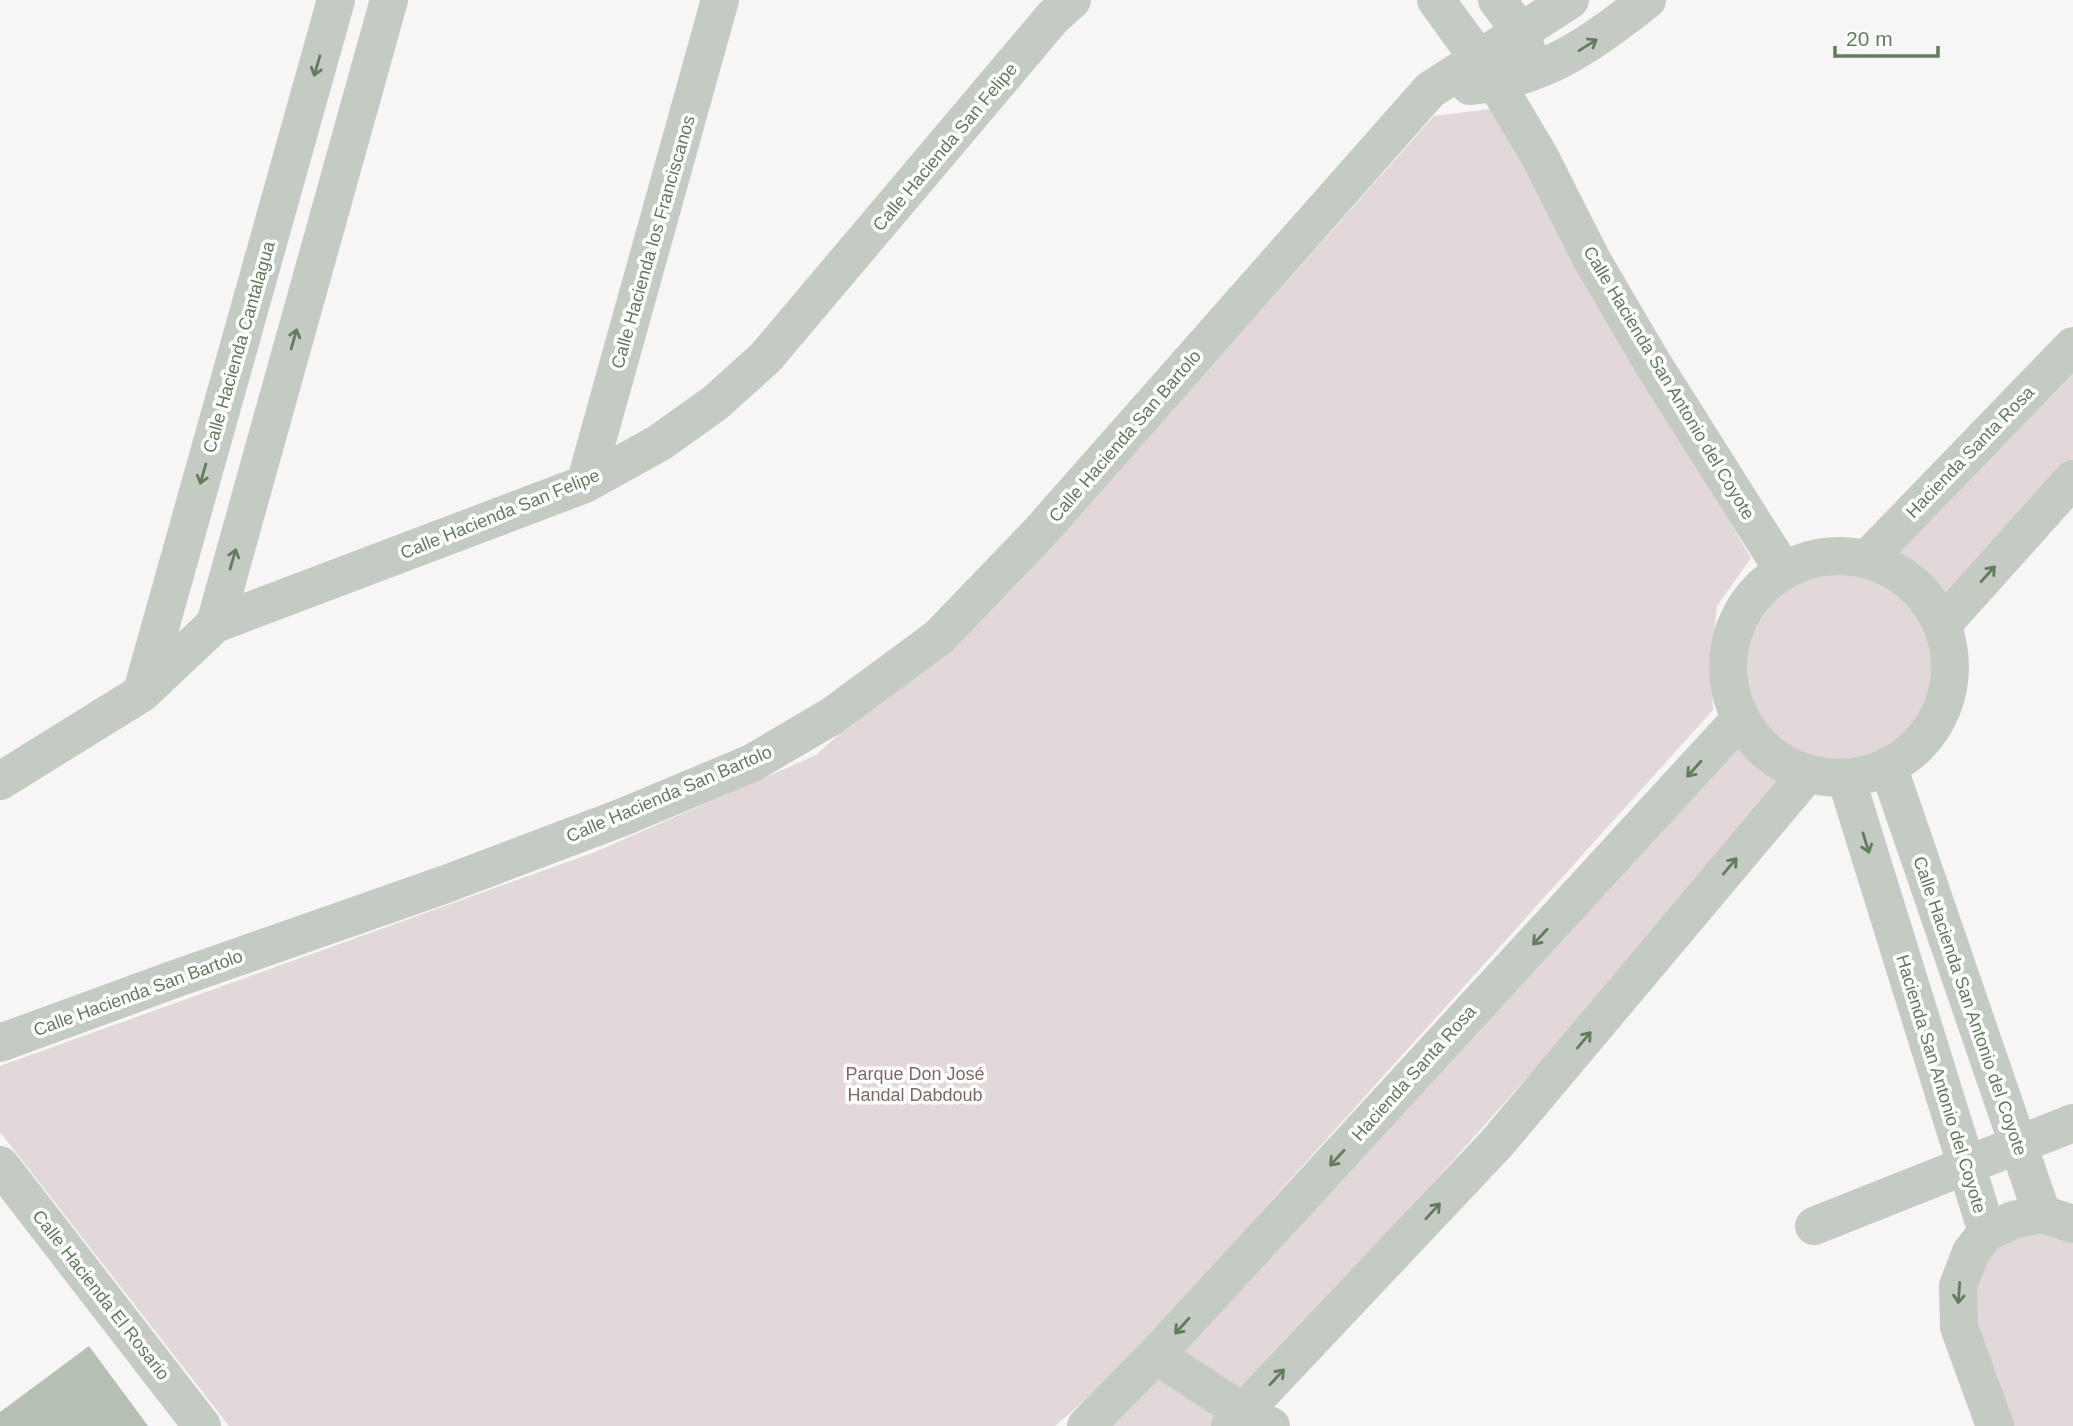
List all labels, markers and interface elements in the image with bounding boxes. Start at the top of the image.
scale bar [1835,14,1938,58]
text: 20 m [1846,27,1893,50]
one-way arrow [1577,37,1597,51]
one-way arrow [310,54,323,77]
street label: Calle Hacienda San Felipe [869,59,1021,235]
street label: Calle Hacienda los Franciscanos [607,113,699,371]
street label: Calle Hacienda Cantalagua [199,238,279,455]
street label: Calle Hacienda San Antonio del Coyote [1579,243,1759,523]
one-way arrow [289,329,302,351]
street label: Calle Hacienda San Bartolo [1045,346,1205,526]
street label: Hacienda Santa Rosa [1902,381,2039,522]
one-way arrow [196,462,209,484]
street label: Calle Hacienda San Felipe [397,465,603,563]
one-way arrow [227,548,240,570]
one-way arrow [1980,565,1996,583]
street label: Calle Hacienda San Bartolo [563,742,775,846]
one-way arrow [1686,760,1702,778]
one-way arrow [1860,832,1873,854]
street label: Calle Hacienda San Antonio del Coyote [1908,853,2032,1159]
one-way arrow [1722,857,1738,875]
one-way arrow [1532,927,1549,945]
street label: Calle Hacienda San Bartolo [31,946,245,1040]
street label: Hacienda San Antonio del Coyote [1891,952,1991,1216]
street label: Hacienda Santa Rosa [1348,1001,1481,1145]
one-way arrow [1576,1032,1592,1050]
park label: Parque Don José Handal Dabdoub [845,1064,985,1105]
one-way arrow [1328,1149,1345,1166]
one-way arrow [1425,1203,1442,1220]
street label: Calle Hacienda El Rosario [28,1206,174,1384]
one-way arrow [1953,1281,1966,1304]
one-way arrow [1174,1317,1191,1334]
one-way arrow [1269,1368,1286,1385]

